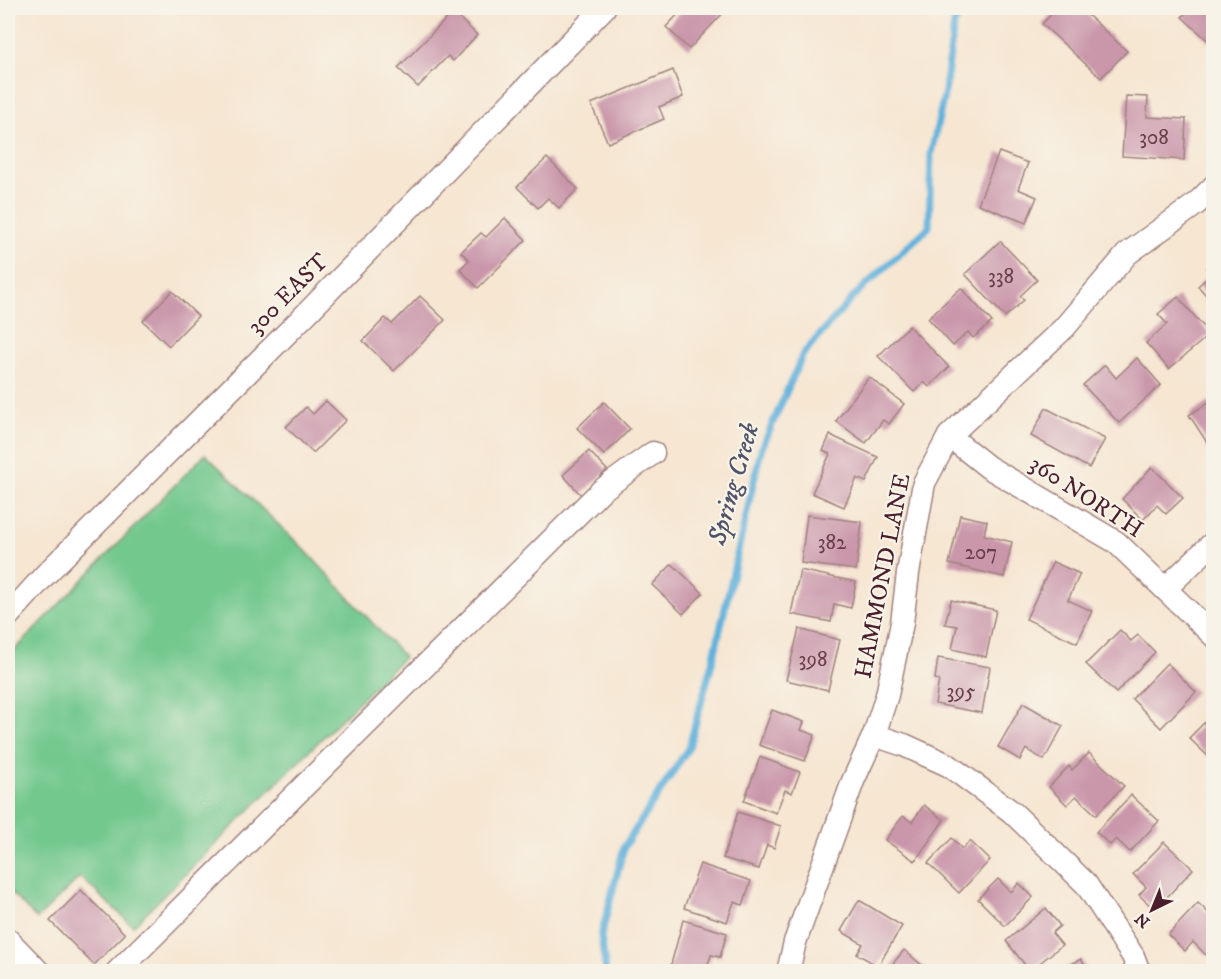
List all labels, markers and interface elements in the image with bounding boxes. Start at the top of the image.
house number: 308 [1139,125,1169,151]
street label: 300 EAST [241,247,335,341]
house number: 338 [988,264,1014,290]
water label: Spring Creek [701,419,767,550]
street label: 360 NORTH [1023,449,1149,545]
street label: HAMMOND LANE [848,471,918,681]
house number: 382 [818,530,847,556]
house number: 207 [965,540,997,566]
house number: 398 [799,647,827,673]
house number: 395 [947,679,975,705]
north arrow [1122,880,1182,940]
text: N [1131,908,1154,932]

